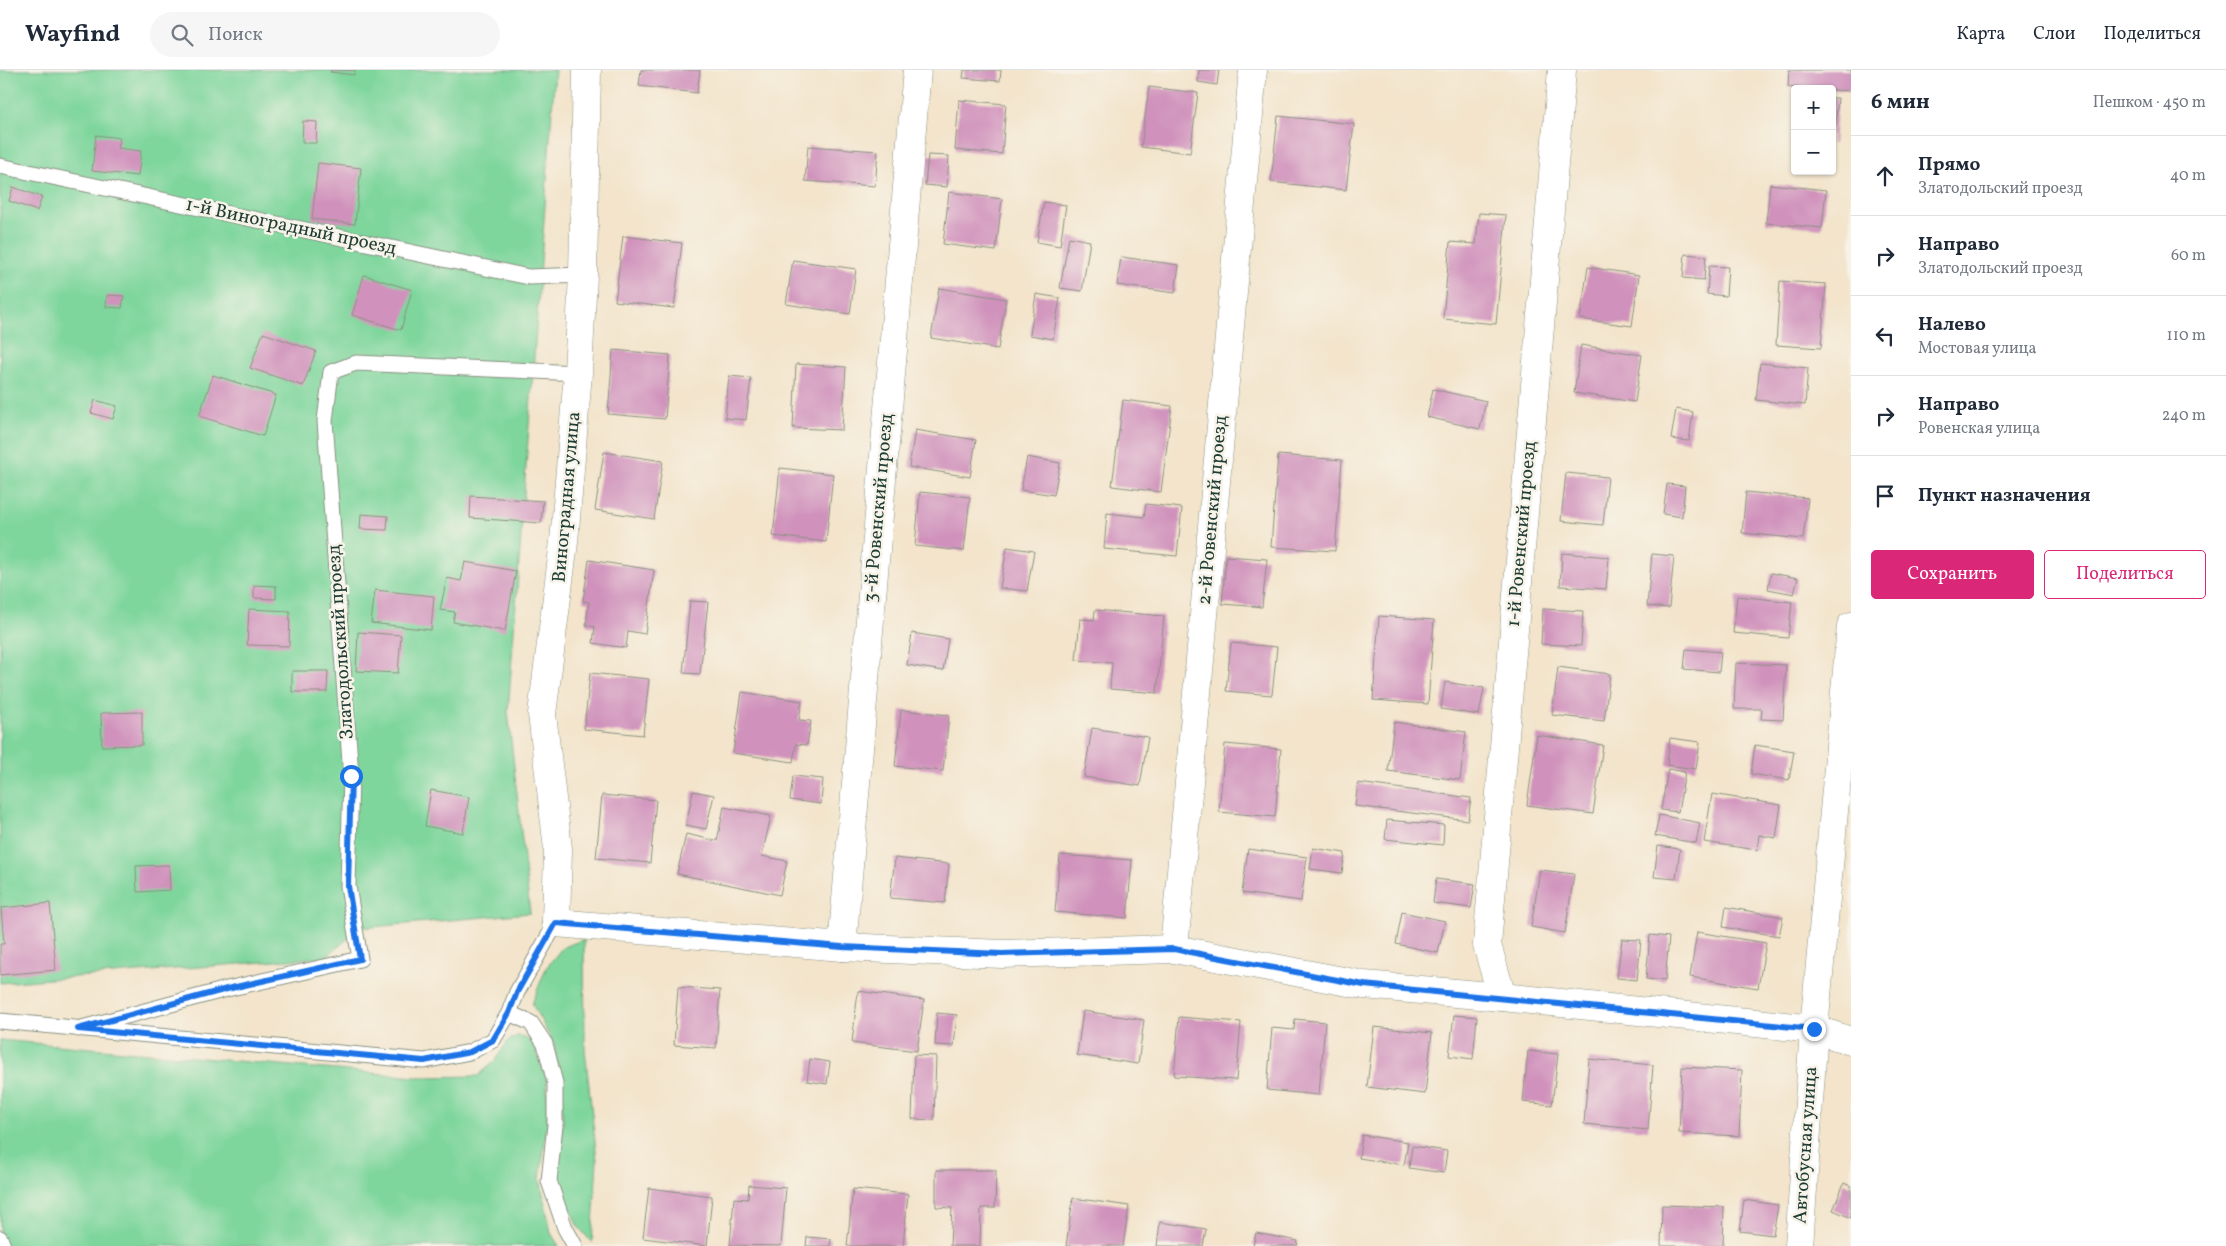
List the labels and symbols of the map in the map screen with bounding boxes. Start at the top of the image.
street label: 1-й Виноградный проезд [183,192,399,262]
street label: Виноградная улица [547,410,587,584]
street label: 3-й Ровенский проезд [858,412,900,604]
street label: 2-й Ровенский проезд [1192,414,1234,606]
street label: 1-й Ровенский проезд [1501,440,1543,628]
street label: Златодольский проезд [321,543,361,740]
route start [340,765,363,788]
route end [1803,1018,1826,1041]
street label: Автобусная улица [1788,1066,1824,1224]

